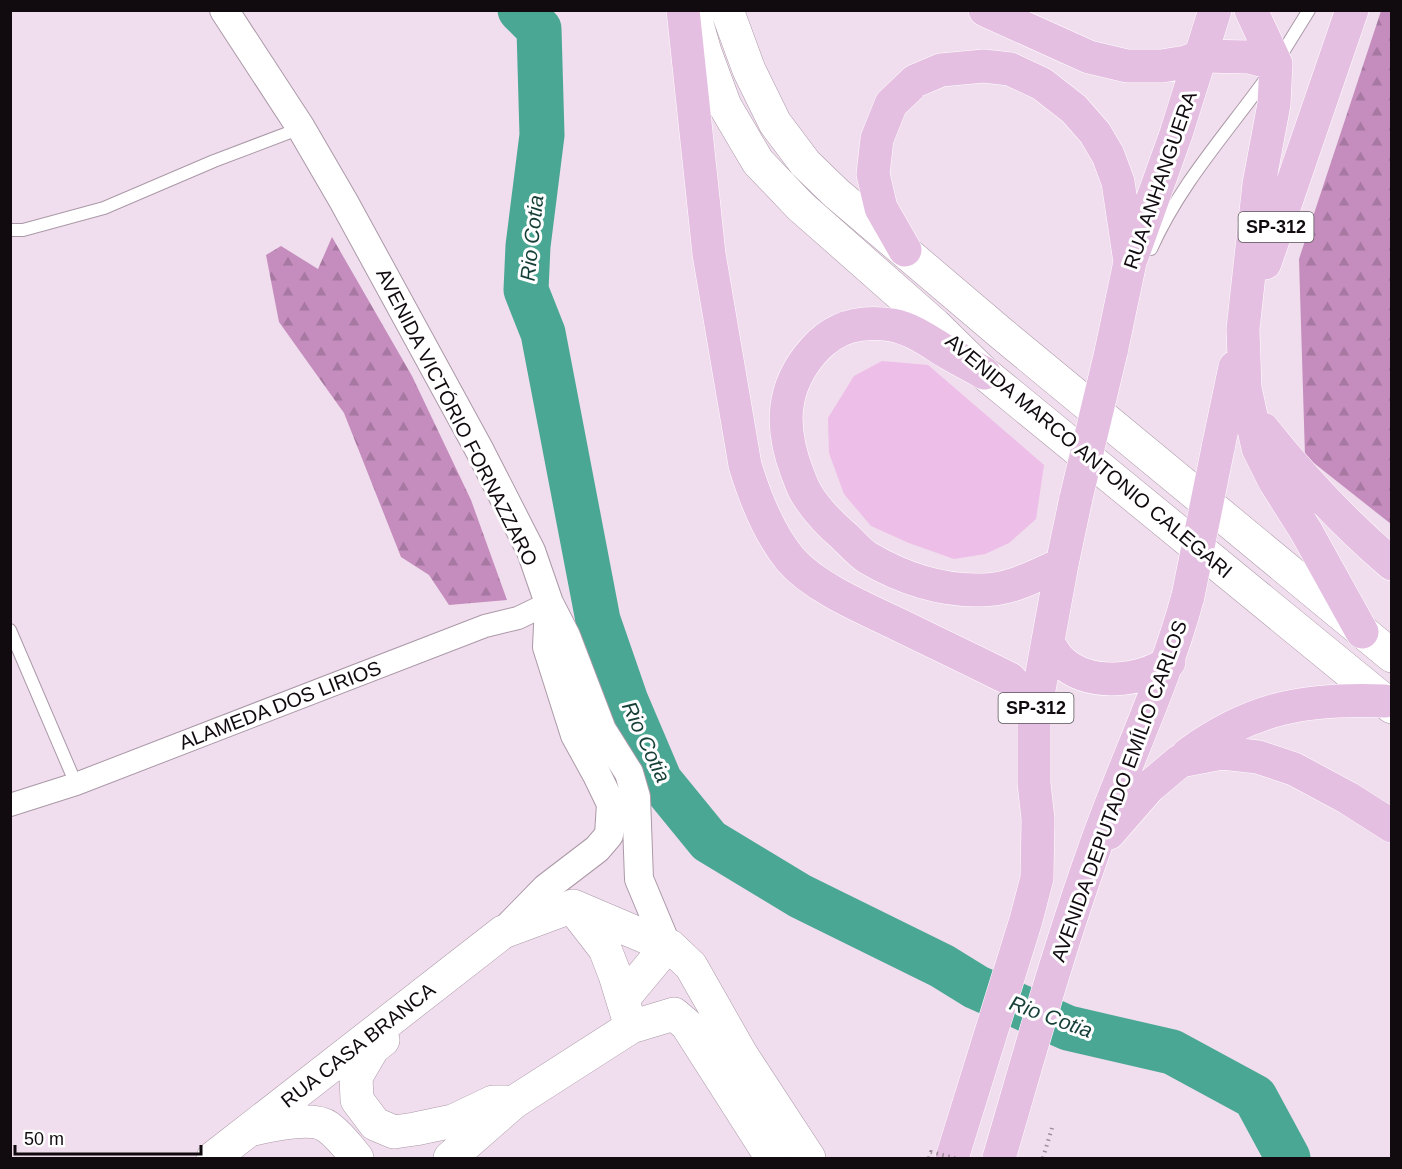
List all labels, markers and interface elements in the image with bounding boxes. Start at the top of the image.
street label: RUA ANHANGUERA [1119,88,1201,272]
water label: Rio Cotia [516,194,547,282]
road number: SP-312 [1238,212,1314,242]
street label: AVENIDA VICTÓRIO FORNAZZARO [372,265,542,569]
street label: AVENIDA MARCO ANTONIO CALEGARI [941,330,1237,582]
street label: AVENIDA DEPUTADO EMÍLIO CARLOS [1047,617,1191,965]
street label: ALAMEDA DOS LIRIOS [176,656,384,754]
road number: SP-312 [998,693,1074,723]
water label: Rio Cotia [618,698,675,786]
street label: RUA CASA BRANCA [277,978,440,1112]
water label: Rio Cotia [1007,991,1096,1042]
scale bar [15,1118,201,1156]
text: 50 m [24,1129,64,1149]

